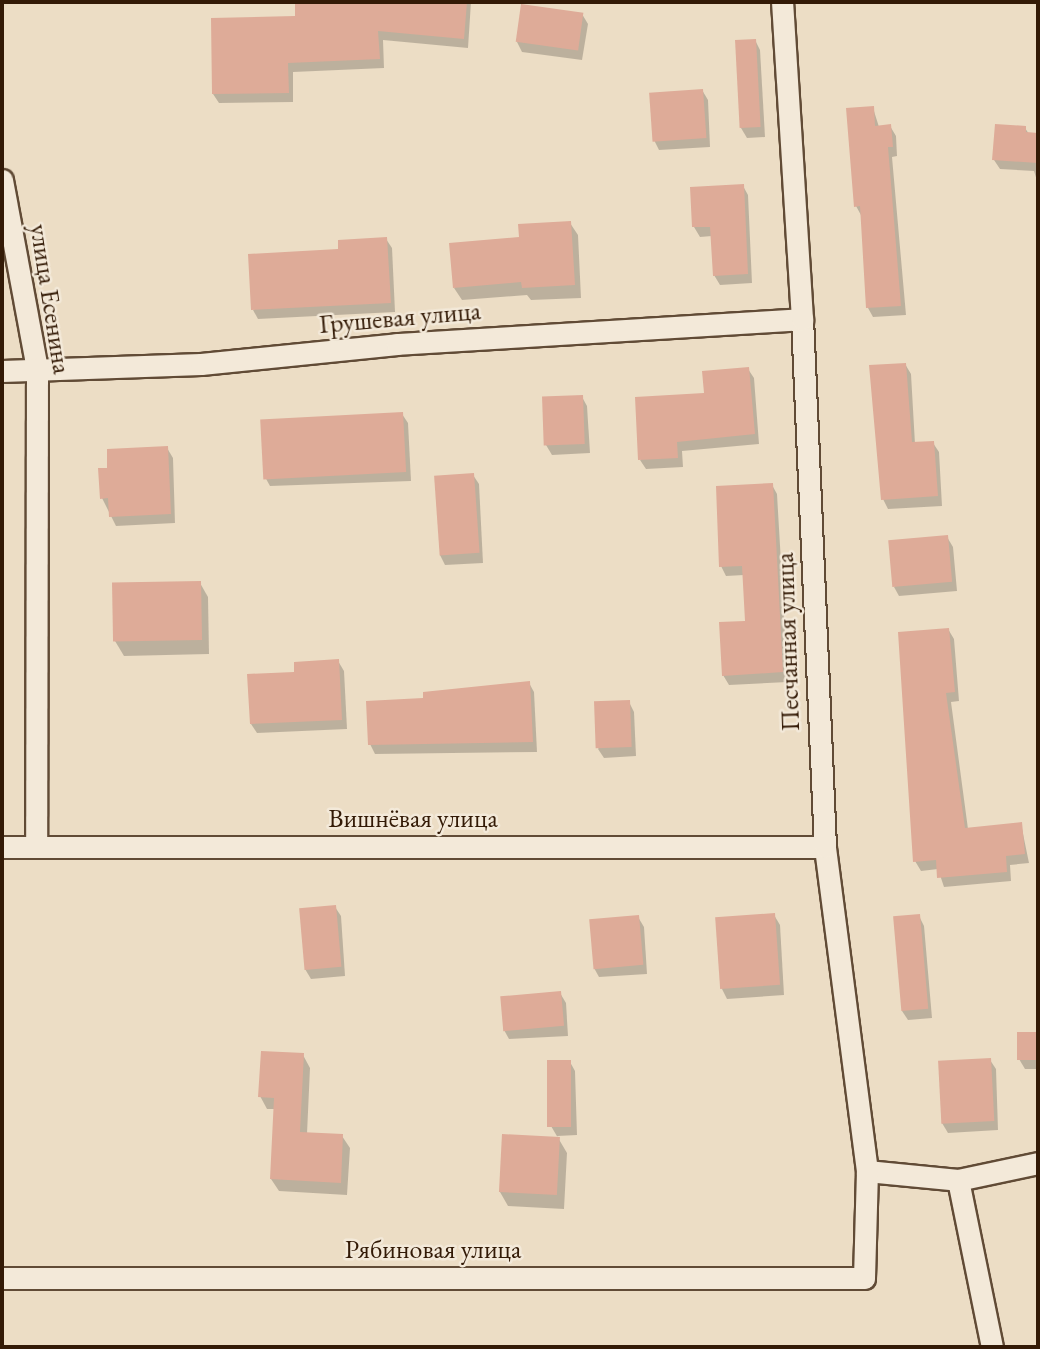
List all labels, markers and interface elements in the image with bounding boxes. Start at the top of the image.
street label: улица Есенина [23,222,77,376]
street label: Грушевая улица [318,295,482,341]
street label: Песчанная улица [769,552,807,732]
street label: Вишнёвая улица [328,803,498,835]
street label: Рябиновая улица [345,1234,521,1266]

